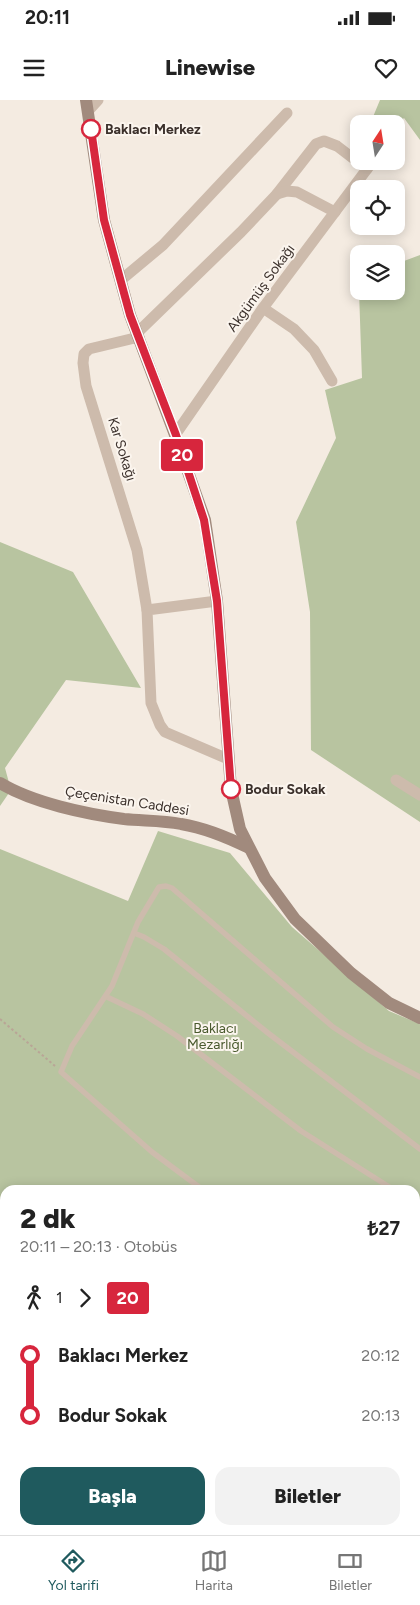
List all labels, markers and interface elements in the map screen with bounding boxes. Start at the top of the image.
text: 20:11 [25,6,70,29]
icon: menu [20,54,48,82]
text: Linewise [165,54,255,81]
icon: heart [372,54,400,82]
north arrow [350,115,405,170]
map controls [350,115,405,300]
marker: Baklacı Merkez [81,119,101,139]
place label: Baklacı Merkez [105,121,201,138]
button: locate [350,180,405,235]
street label: Akgümüş Sokağı [224,241,298,335]
button: layers [350,245,405,300]
street label: Kar Sokağı [104,415,140,483]
line badge: 20 [160,439,204,471]
text: 20 [171,444,193,466]
marker: Bodur Sokak [221,779,241,799]
place label: Bodur Sokak [245,781,326,798]
street label: Çeçenistan Caddesi [64,783,190,819]
park label: Baklacı Mezarlığı [187,1020,243,1053]
text: 2 dk [20,1201,76,1235]
text: ₺27 [368,1217,400,1240]
text: 20:11 – 20:13 · Otobüs [20,1237,177,1256]
icon: walk [20,1284,48,1312]
icon: forward [71,1284,99,1312]
text: 20 [117,1287,139,1309]
text: 1 [56,1288,63,1307]
text: Baklacı Merkez [58,1344,188,1367]
text: 20:12 [361,1346,400,1365]
text: Bodur Sokak [58,1404,167,1427]
text: 20:13 [361,1406,400,1425]
button: Başla [20,1467,205,1525]
button: Biletler [215,1467,400,1525]
tab: Yol tarifi [48,1547,99,1594]
tab: Harita [195,1547,233,1594]
tab: Biletler [329,1547,372,1594]

